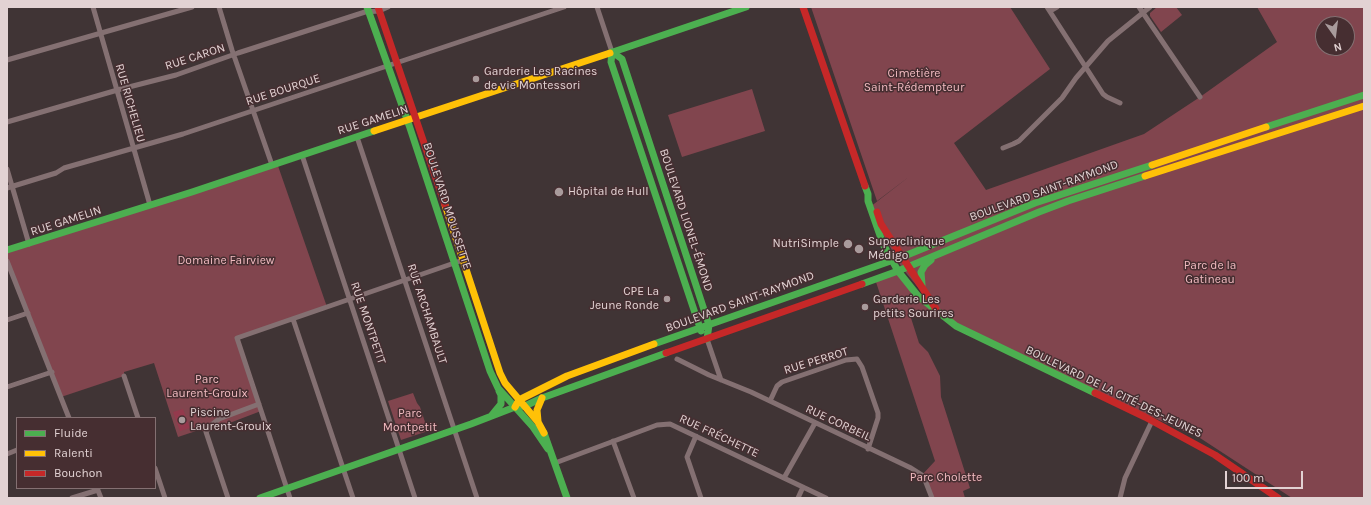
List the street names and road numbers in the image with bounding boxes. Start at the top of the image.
street label: RUE CARON [163,41,227,73]
street label: RUE RICHELIEU [112,62,148,144]
street label: RUE BOURQUE [244,71,322,109]
street label: RUE GAMELIN [336,102,410,138]
street label: BOULEVARD MOUSSETTE [420,141,474,271]
street label: BOULEVARD LIONEL-ÉMOND [656,147,716,293]
street label: BOULEVARD SAINT-RAYMOND [968,157,1120,225]
street label: RUE GAMELIN [29,203,103,239]
street label: RUE ARCHAMBAULT [404,262,450,366]
street label: BOULEVARD SAINT-RAYMOND [664,268,816,336]
street label: RUE MONTPETIT [347,280,389,366]
street label: BOULEVARD DE LA CITÉ-DES-JEUNES [1023,343,1205,441]
street label: RUE PERROT [782,344,850,378]
street label: RUE CORBEIL [803,402,873,444]
street label: RUE FRÉCHETTE [677,411,761,461]

